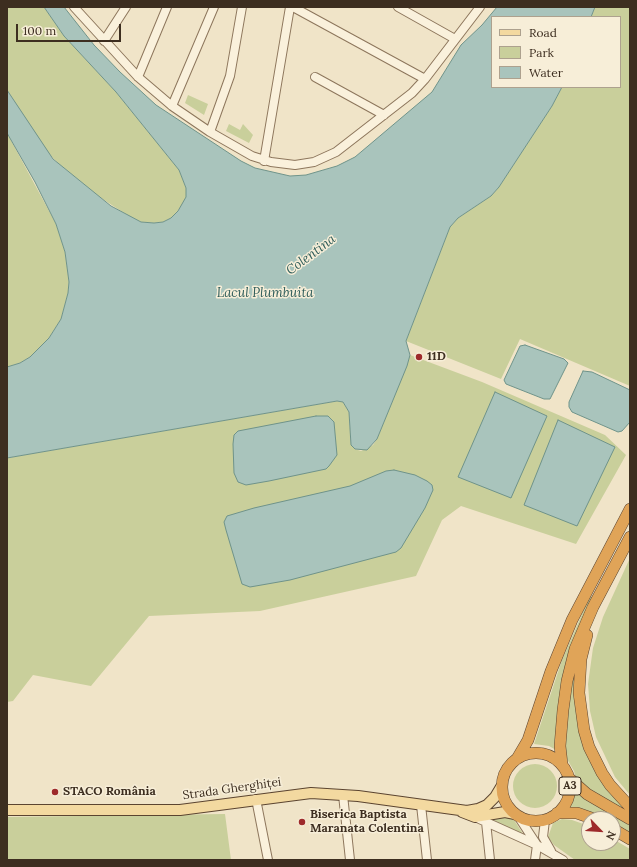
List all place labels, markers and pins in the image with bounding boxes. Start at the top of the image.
place label: 11D [427,350,446,364]
marker: 11D [414,352,424,362]
place label: STACO România [63,785,156,799]
marker: STACO România [50,787,60,797]
place label: Biserica Baptista Maranata Colentina [310,808,424,836]
marker: Biserica Baptista Maranata Colentina [297,817,307,827]

